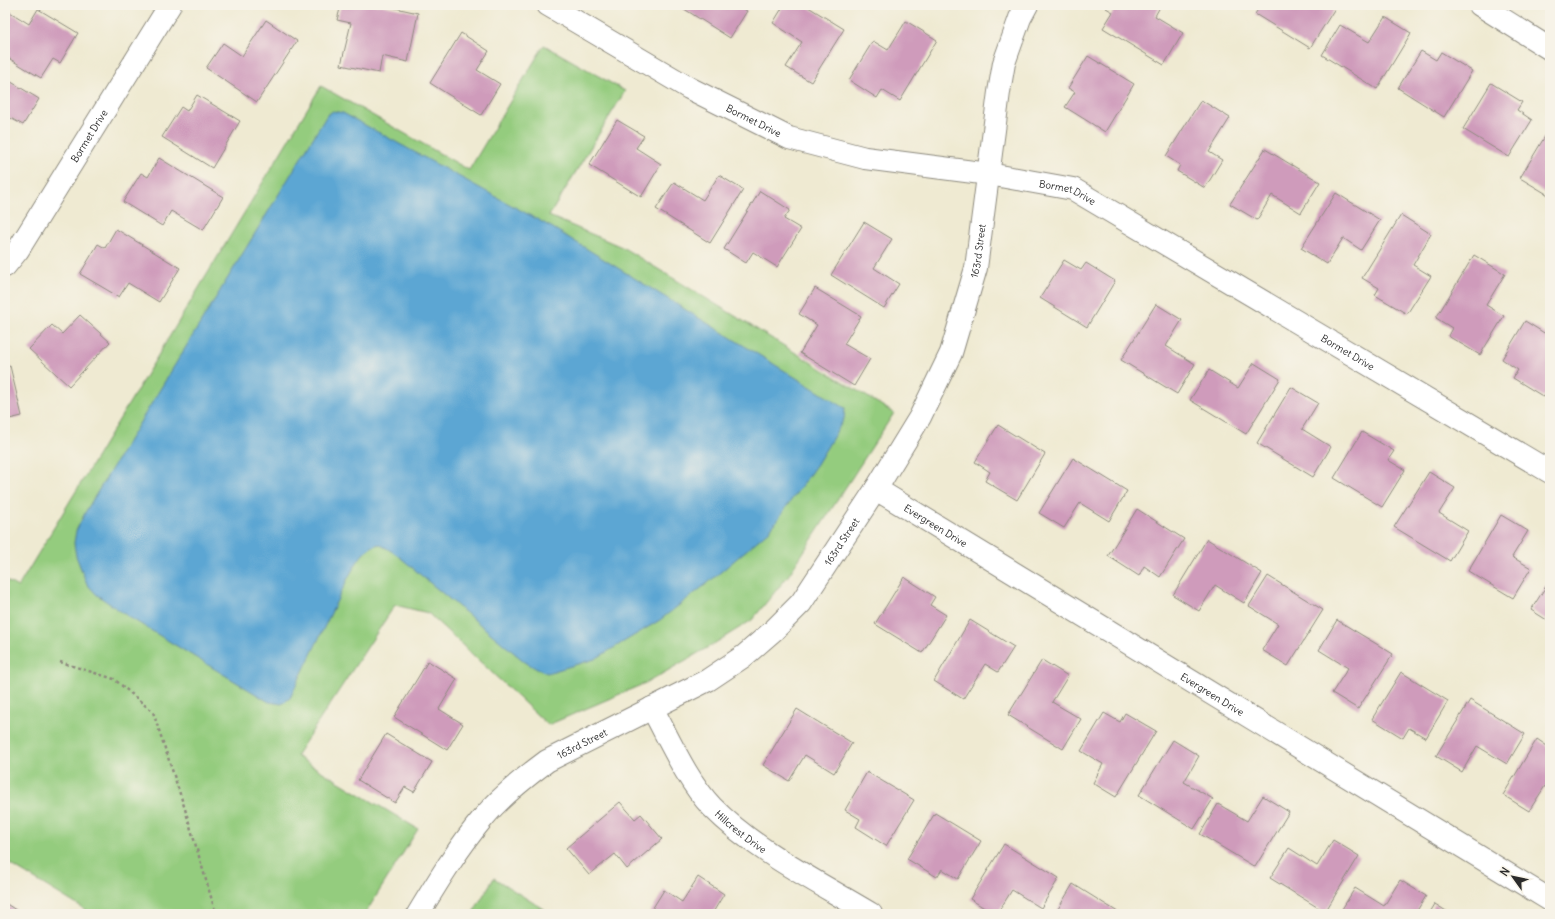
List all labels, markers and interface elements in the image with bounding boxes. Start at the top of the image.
street label: Bormet Drive [724,102,783,140]
street label: Bormet Drive [68,107,111,165]
street label: Bormet Drive [1038,177,1098,208]
street label: 163rd Street [967,223,989,280]
street label: Bormet Drive [1319,332,1377,373]
street label: Evergreen Drive [901,502,970,550]
street label: 163rd Street [822,515,863,568]
street label: Evergreen Drive [1178,670,1246,719]
street label: 163rd Street [555,726,610,762]
street label: Hillcrest Drive [712,807,769,856]
north arrow [1493,857,1533,897]
text: N [1497,865,1513,879]

